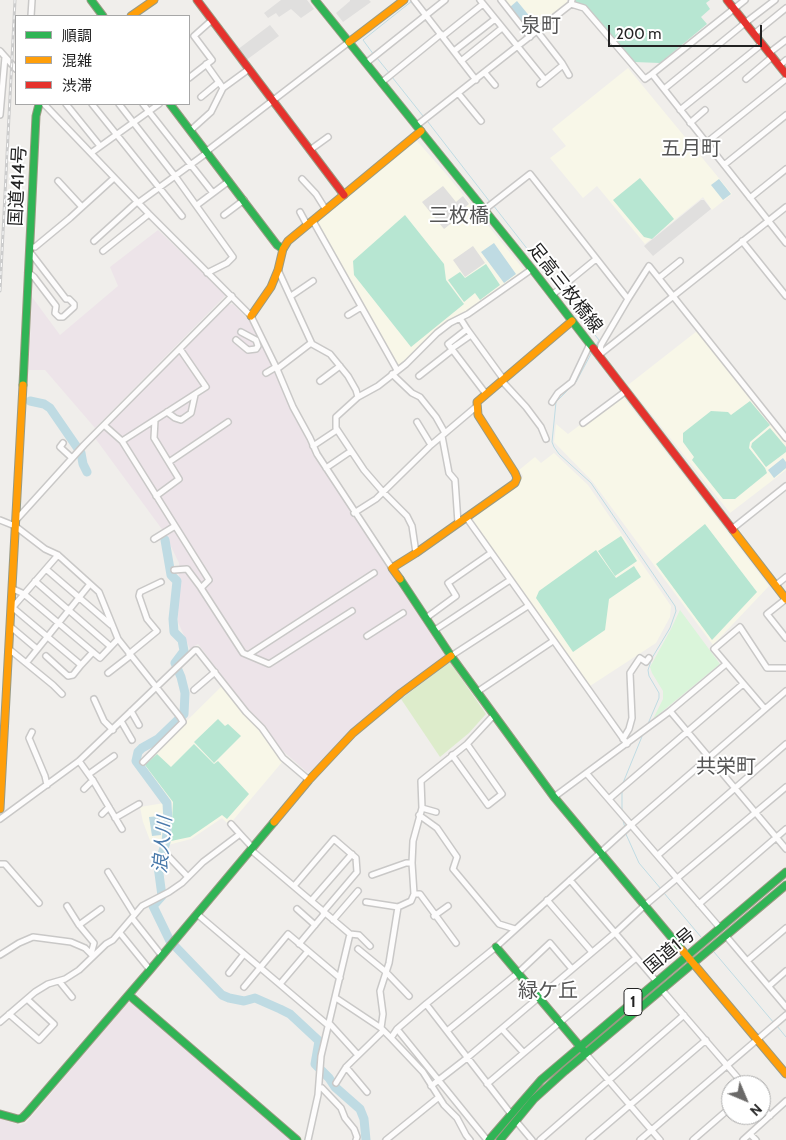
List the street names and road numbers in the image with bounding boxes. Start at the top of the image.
street label: 国道414号 [5,145,31,227]
street label: 足高三枚橋線 [523,239,607,337]
street label: 国道1号 [640,923,700,979]
road number: 1 [624,989,642,1016]

